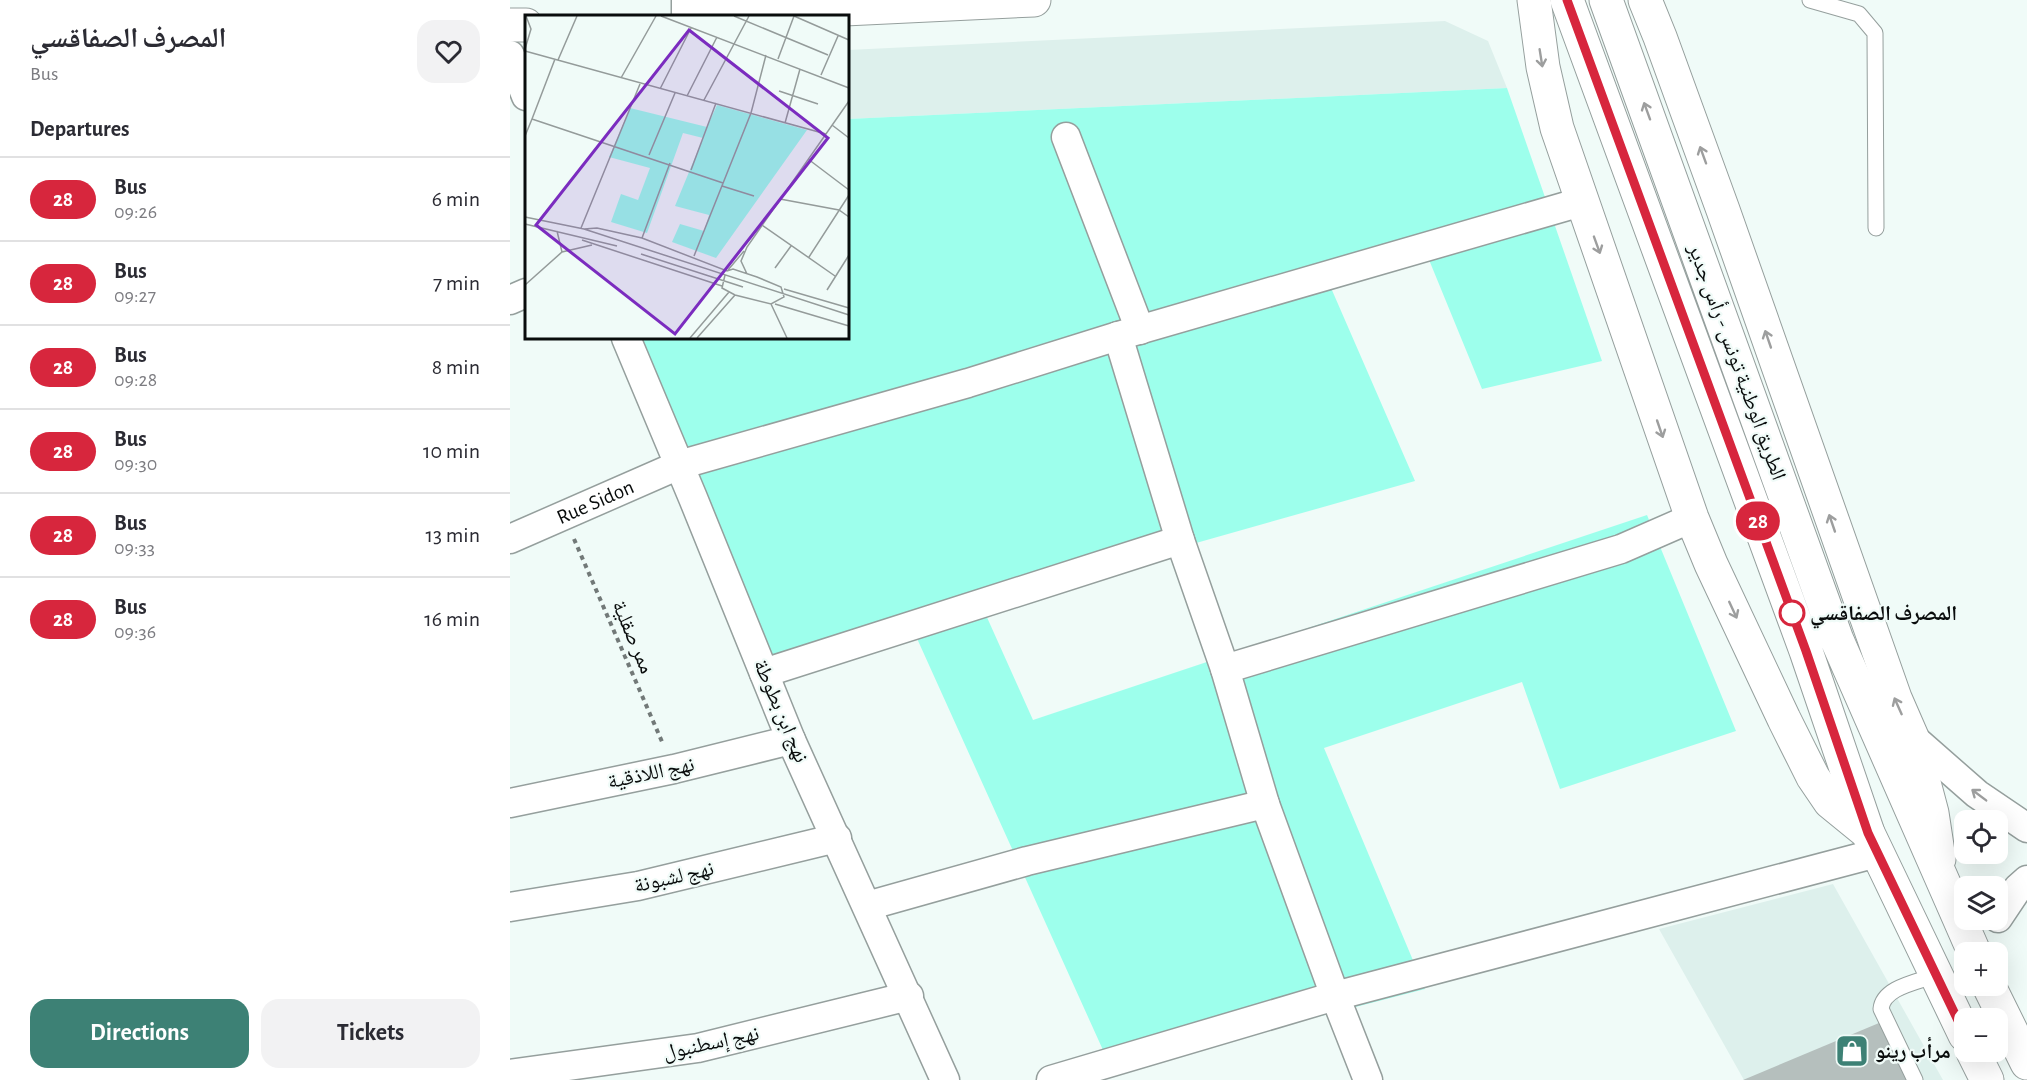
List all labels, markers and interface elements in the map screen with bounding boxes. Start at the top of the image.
inset map [525,15,849,339]
button: heart [417,20,480,83]
text: المصرف الصفاقسي [30,25,226,53]
one-way arrow [1536,48,1547,67]
text: Bus [30,64,58,84]
one-way arrow [1640,102,1651,120]
text: Departures [30,118,130,140]
one-way arrow [1697,146,1708,164]
text: Bus [114,176,147,198]
text: 6 min [432,188,480,210]
text: 28 [53,189,73,210]
text: 09:26 [114,202,157,222]
one-way arrow [1592,235,1603,254]
street label: الطريق الوطنية تونس - رأس جدير [1682,239,1792,483]
text: Bus [114,260,147,282]
text: 7 min [433,272,480,294]
text: 28 [53,273,73,294]
text: 09:27 [114,286,156,306]
one-way arrow [1761,330,1772,348]
text: Bus [114,344,147,366]
text: 8 min [432,356,480,378]
text: 28 [53,357,73,378]
text: 09:28 [114,370,157,390]
one-way arrow [1656,419,1667,438]
text: Bus [114,428,147,450]
text: 10 min [423,440,480,462]
text: 28 [53,441,73,462]
text: 09:30 [114,454,157,474]
street label: Rue Sidon [553,476,637,528]
line badge: 28 [1731,502,1785,540]
text: 28 [1748,511,1768,532]
text: Bus [114,512,147,534]
one-way arrow [1826,514,1837,532]
text: 13 min [425,524,480,546]
text: 28 [53,525,73,546]
text: 09:33 [114,538,155,558]
text: Bus [114,596,147,618]
street label: ممر صقلية [608,597,658,677]
one-way arrow [1727,600,1739,618]
marker: المصرف الصفاقسي [1779,600,1805,626]
place label: المصرف الصفاقسي [1810,603,1957,629]
text: 16 min [424,608,480,630]
text: 28 [53,609,73,630]
text: 09:36 [114,622,156,642]
street label: نهج ابن بطوطة [748,656,812,766]
one-way arrow [1892,697,1903,715]
street label: نهج اللاذقية [606,754,697,794]
one-way arrow [1971,788,1987,801]
map controls [1954,810,2008,1062]
button: locate [1954,810,2008,864]
street label: نهج لشبونة [632,858,716,898]
button: layers [1954,876,2008,930]
button: + [1954,942,2008,996]
button: Directions [30,999,249,1068]
button: Tickets [261,999,480,1068]
button: − [1954,1008,2008,1062]
street label: نهج إسطنبول [661,1023,762,1066]
shop icon: مرأب رينو [1834,1033,1870,1069]
place label: مرأب رينو [1875,1036,1951,1063]

